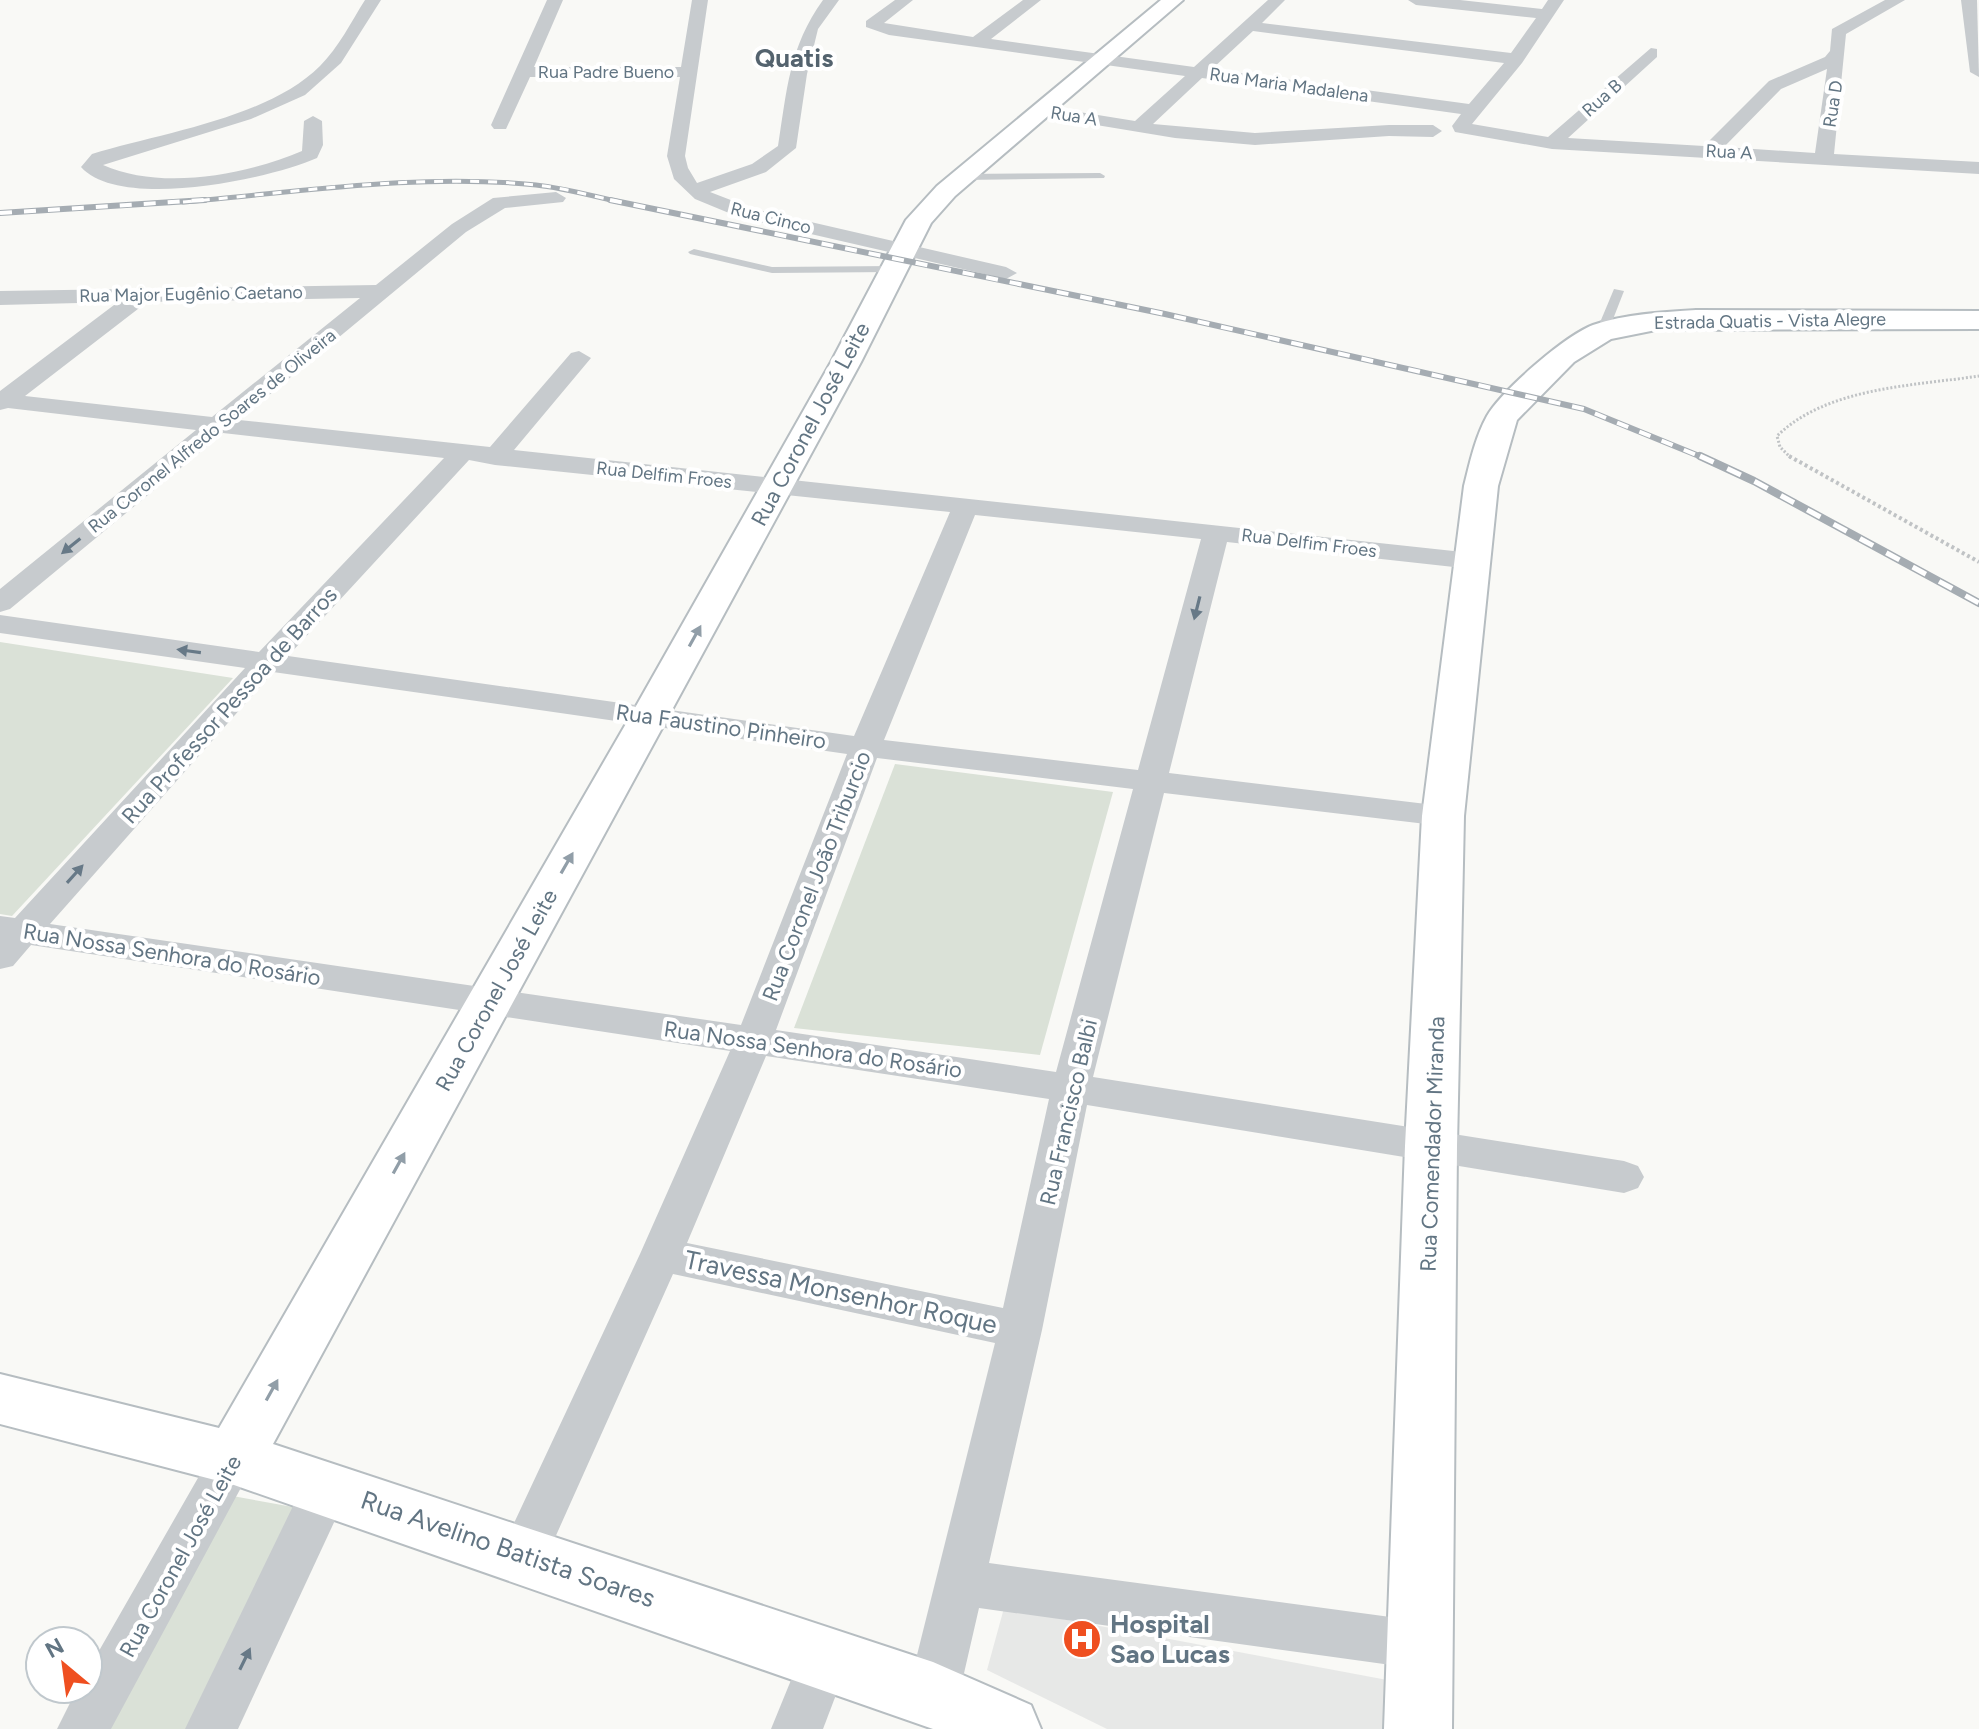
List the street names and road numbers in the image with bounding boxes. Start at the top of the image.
street label: Rua Padre Bueno [538,61,674,83]
street label: Rua Maria Madalena [1208,63,1370,107]
street label: Rua B [1578,74,1626,122]
street label: Rua D [1818,79,1848,129]
street label: Rua A [1049,101,1099,131]
street label: Rua A [1705,140,1753,164]
street label: Rua Cinco [728,197,814,239]
street label: Rua Major Eugênio Caetano [79,281,303,307]
street label: Estrada Quatis - Vista Alegre [1654,308,1886,334]
street label: Rua Coronel José Leite [745,318,876,531]
street label: Rua Coronel Alfredo Soares de Oliveira [84,324,340,538]
street label: Rua Delfim Froes [595,457,733,493]
street label: Rua Delfim Froes [1240,524,1378,562]
street label: Rua Professor Pessoa de Barros [116,581,343,829]
street label: Rua Faustino Pinheiro [614,698,828,755]
street label: Rua Coronel João Triburcio [756,747,877,1005]
street label: Rua Coronel José Leite [430,885,563,1096]
street label: Rua Nossa Senhora do Rosário [21,918,323,991]
street label: Rua Nossa Senhora do Rosário [662,1015,964,1084]
street label: Rua Francisco Balbi [1034,1016,1103,1208]
street label: Rua Comendador Miranda [1415,1016,1450,1272]
street label: Travessa Monsenhor Roque [682,1243,1000,1341]
street label: Rua Coronel José Leite [114,1451,247,1662]
street label: Rua Avelino Batista Soares [357,1484,659,1614]

